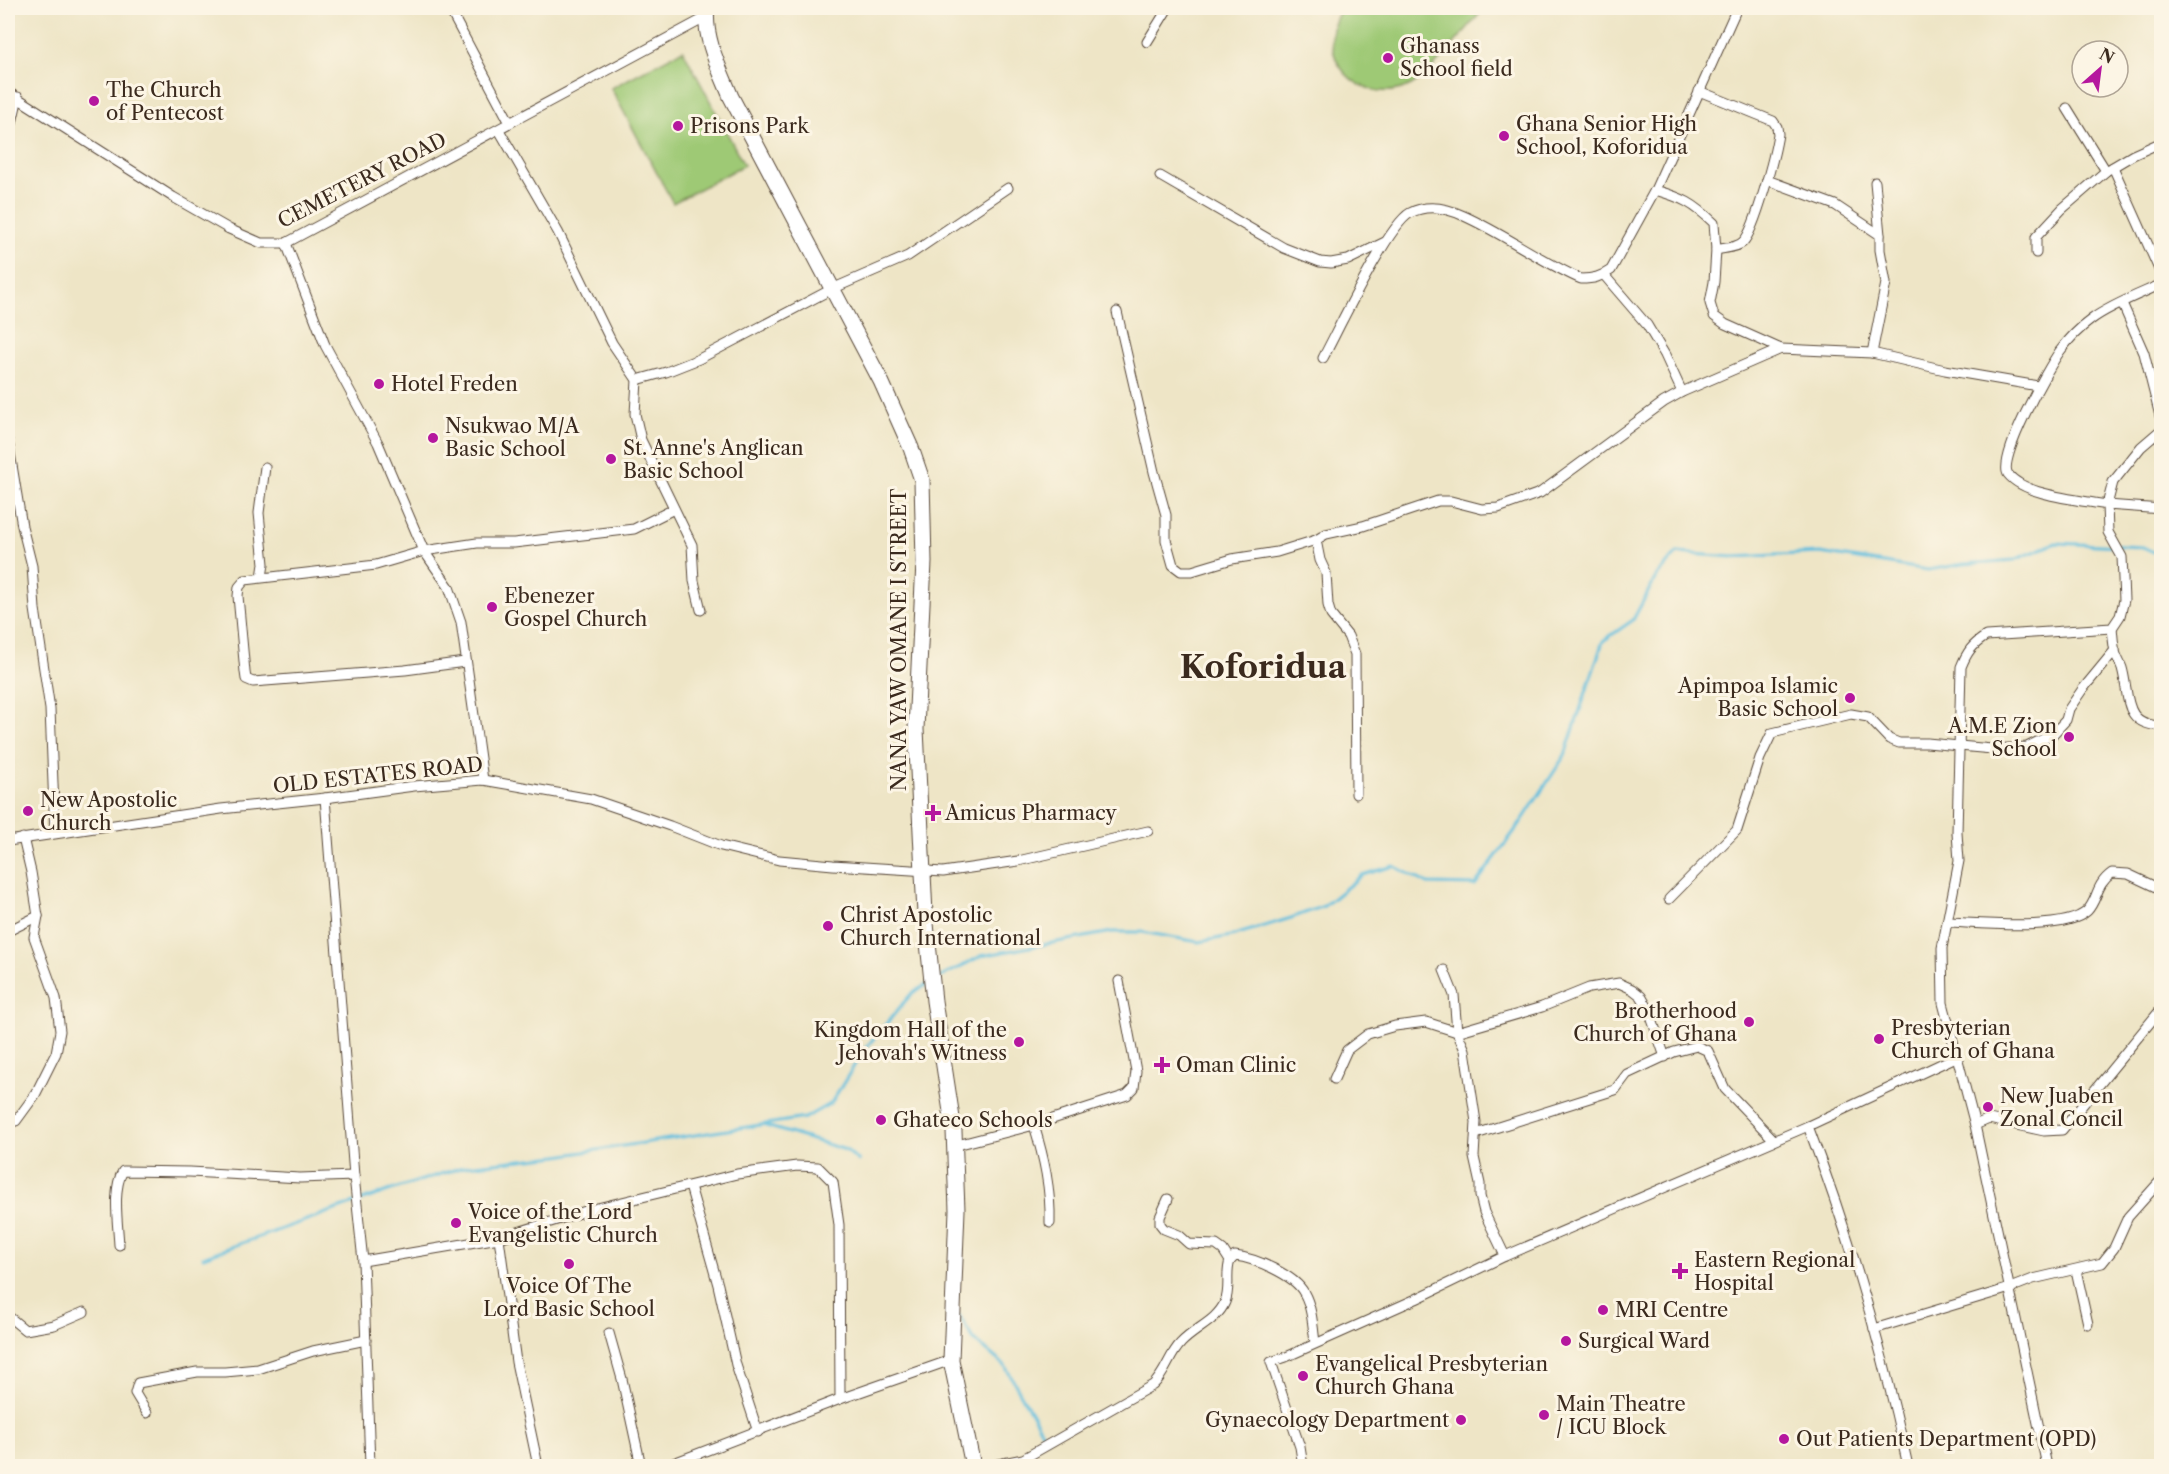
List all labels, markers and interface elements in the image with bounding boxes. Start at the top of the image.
place label: Ghanass School field [1400,34,1513,81]
north arrow [2070,39,2130,99]
text: N [2096,44,2118,68]
marker: Ghanass School field [1381,51,1395,65]
place label: The Church of Pentecost [106,78,224,125]
marker: The Church of Pentecost [87,94,101,108]
place label: Ghana Senior High School, Koforidua [1516,112,1698,159]
place label: Prisons Park [690,114,810,138]
marker: Prisons Park [671,119,685,133]
street label: CEMETERY ROAD [274,127,450,233]
marker: Ghana Senior High School, Koforidua [1497,129,1511,143]
place label: Hotel Freden [391,372,518,396]
marker: Hotel Freden [372,377,386,391]
place label: Nsukwao M/A Basic School [445,414,580,461]
marker: Nsukwao M/A Basic School [426,431,440,445]
place label: St. Anne's Anglican Basic School [623,436,804,483]
marker: St. Anne's Anglican Basic School [604,452,618,466]
street label: NANA YAW OMANE I STREET [887,489,911,791]
place label: Ebenezer Gospel Church [504,584,648,631]
marker: Ebenezer Gospel Church [485,600,499,614]
district label: Koforidua [1180,647,1347,686]
place label: Apimpoa Islamic Basic School [1677,674,1838,721]
marker: Apimpoa Islamic Basic School [1843,691,1857,705]
place label: A.M.E Zion School [1947,714,2057,761]
marker: A.M.E Zion School [2062,730,2076,744]
street label: OLD ESTATES ROAD [272,752,484,798]
place label: New Apostolic Church [40,788,177,835]
place label: Amicus Pharmacy [944,801,1117,825]
marker: New Apostolic Church [21,804,35,818]
marker: Amicus Pharmacy [926,806,940,820]
place label: Christ Apostolic Church International [840,903,1041,950]
marker: Christ Apostolic Church International [821,919,835,933]
place label: Brotherhood Church of Ghana [1573,999,1737,1046]
marker: Brotherhood Church of Ghana [1742,1015,1756,1029]
place label: Presbyterian Church of Ghana [1891,1016,2055,1063]
place label: Kingdom Hall of the Jehovah's Witness [814,1018,1007,1065]
marker: Presbyterian Church of Ghana [1872,1032,1886,1046]
marker: Kingdom Hall of the Jehovah's Witness [1012,1035,1026,1049]
place label: Oman Clinic [1176,1053,1296,1077]
marker: Oman Clinic [1153,1056,1171,1074]
place label: New Juaben Zonal Concil [2000,1084,2123,1131]
marker: New Juaben Zonal Concil [1981,1100,1995,1114]
place label: Ghateco Schools [893,1108,1053,1132]
marker: Ghateco Schools [874,1113,888,1127]
place label: Voice of the Lord Evangelistic Church [467,1200,658,1247]
marker: Voice of the Lord Evangelistic Church [449,1216,463,1230]
place label: Eastern Regional Hospital [1694,1248,1855,1295]
marker: Voice Of The Lord Basic School [562,1257,576,1271]
marker: Eastern Regional Hospital [1671,1262,1689,1280]
place label: Voice Of The Lord Basic School [483,1274,655,1321]
place label: MRI Centre [1615,1298,1728,1322]
marker: MRI Centre [1596,1303,1610,1317]
place label: Surgical Ward [1578,1329,1710,1353]
marker: Surgical Ward [1559,1334,1573,1348]
place label: Evangelical Presbyterian Church Ghana [1315,1352,1548,1399]
marker: Evangelical Presbyterian Church Ghana [1296,1369,1310,1383]
place label: Main Theatre / ICU Block [1556,1392,1686,1439]
place label: Gynaecology Department [1205,1408,1449,1432]
marker: Main Theatre / ICU Block [1537,1408,1551,1422]
marker: Gynaecology Department [1454,1413,1468,1427]
place label: Out Patients Department (OPD) [1796,1427,2096,1451]
marker: Out Patients Department (OPD) [1777,1432,1791,1446]

